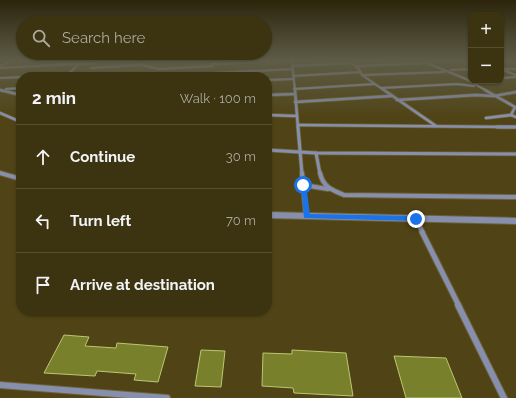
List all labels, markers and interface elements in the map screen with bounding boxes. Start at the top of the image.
map controls [468,12,504,84]
button: + [468,12,504,48]
search box [16,16,272,60]
icon: search [30,27,52,49]
text: Search here [62,29,145,47]
button: − [468,48,504,84]
text: 2 min [32,88,76,108]
text: Walk · 100 m [180,91,256,106]
icon: ahead [32,146,54,168]
text: Continue [70,148,135,166]
text: 30 m [226,149,256,164]
route start [294,176,312,194]
icon: left [32,210,54,232]
route end [407,210,425,228]
text: Turn left [70,212,131,230]
text: 70 m [226,213,256,228]
icon: arrive [32,274,54,296]
text: Arrive at destination [70,276,215,294]

